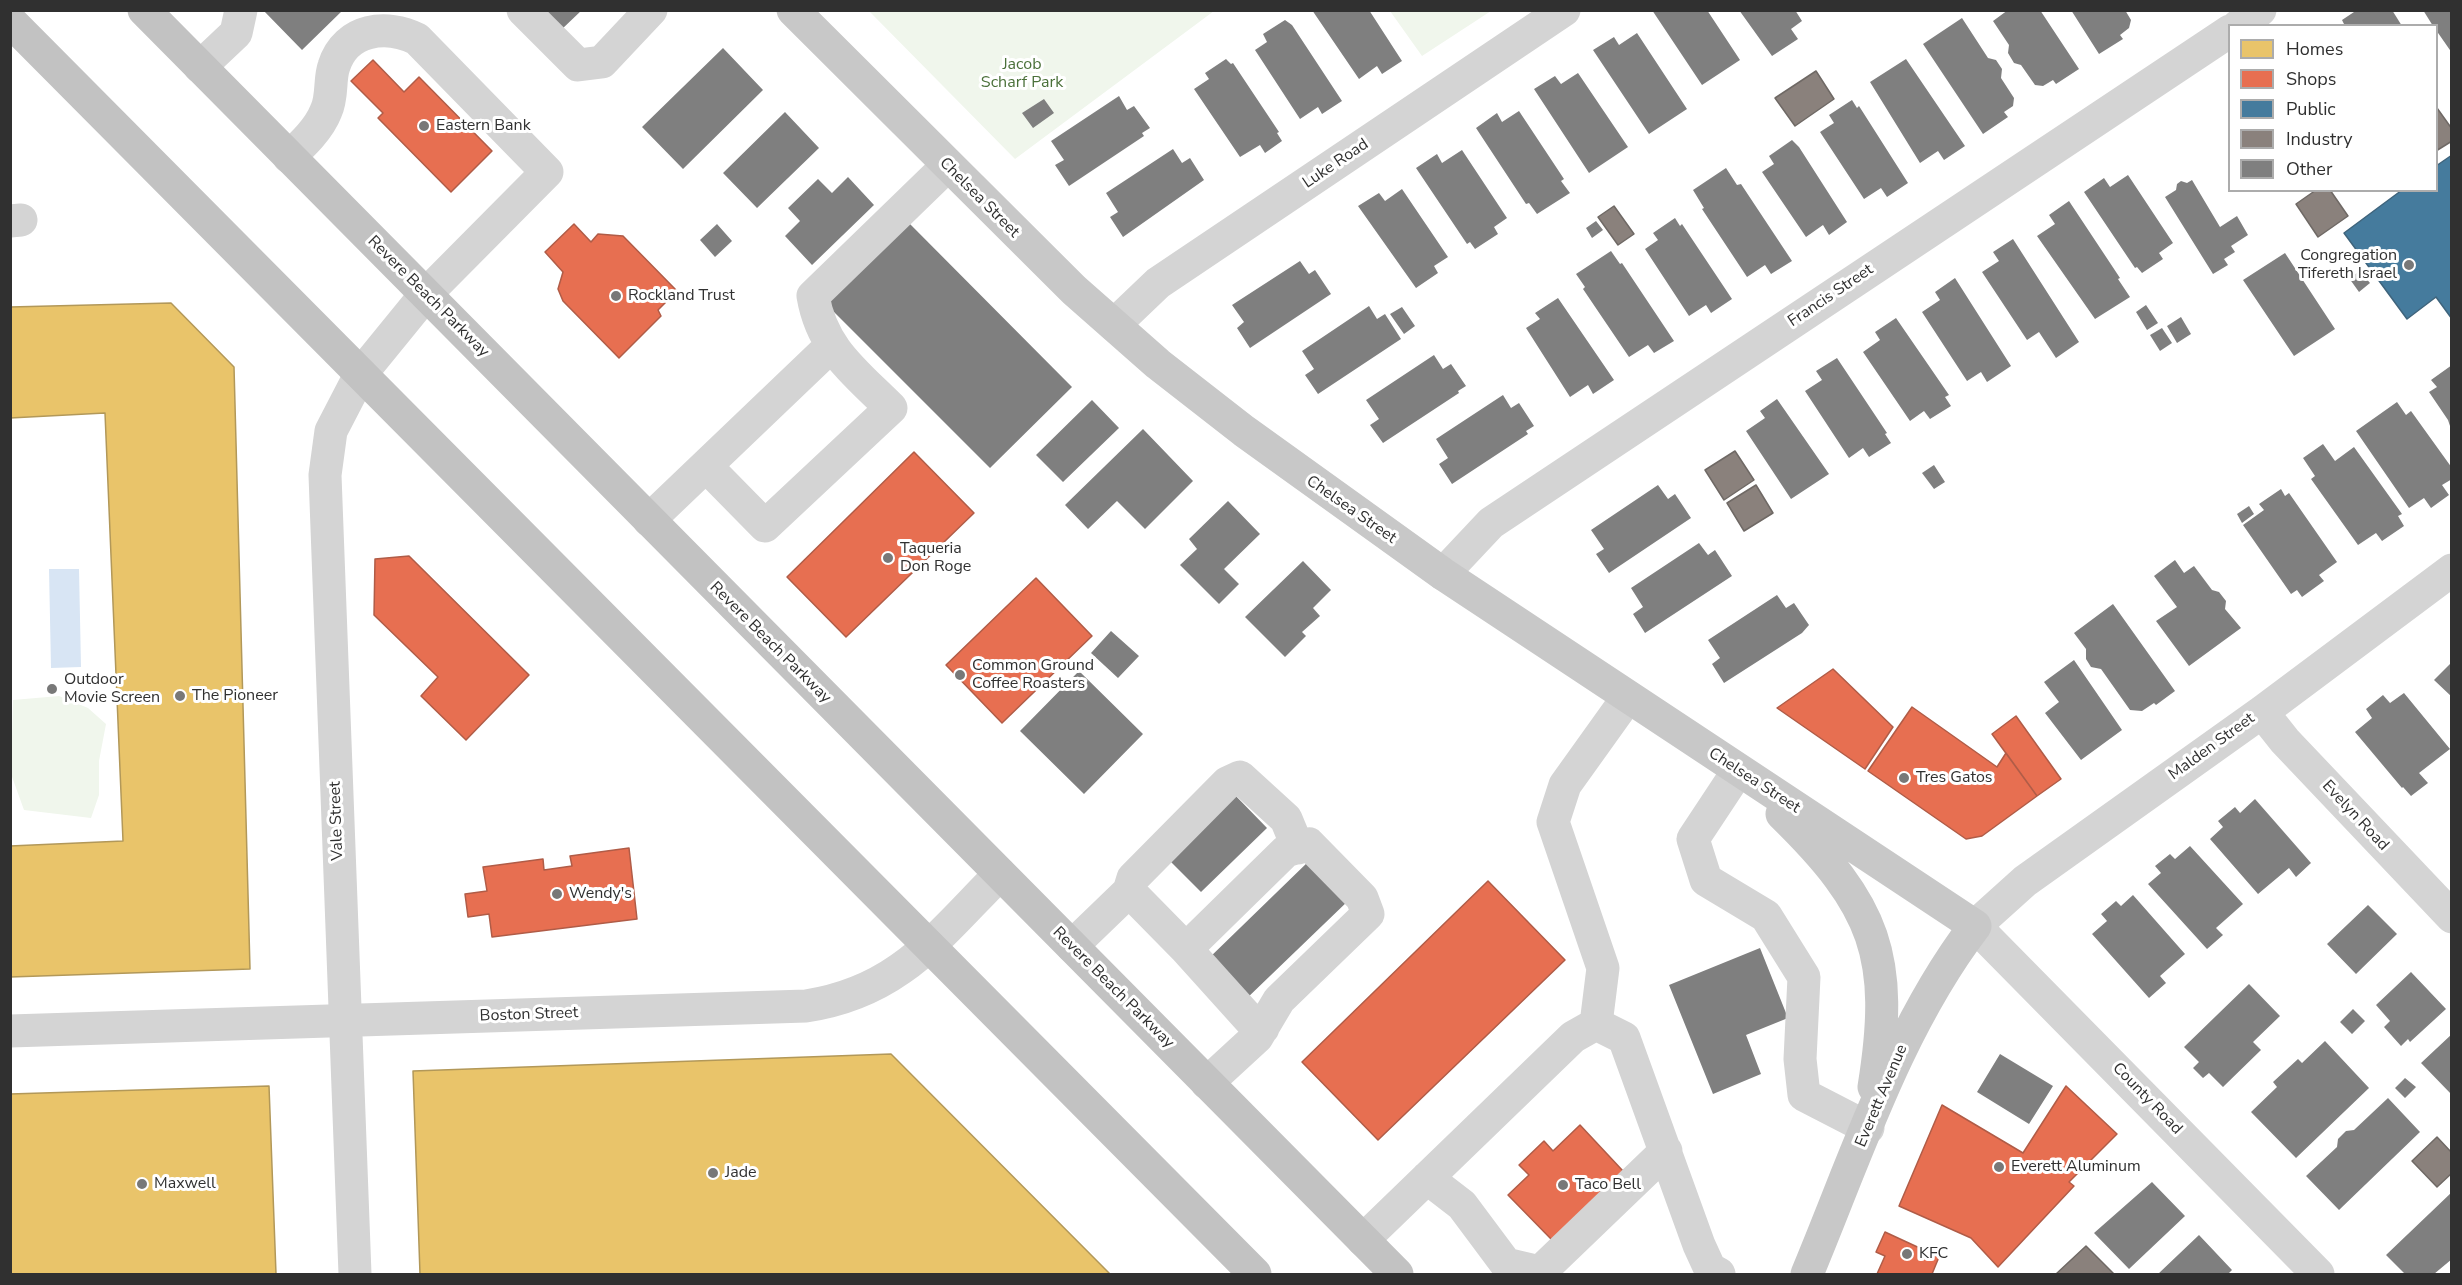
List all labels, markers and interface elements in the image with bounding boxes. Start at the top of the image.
legend [2228,24,2438,192]
text: Homes [2286,37,2343,61]
park label: Jacob Scharf Park [981,55,1063,93]
text: Shops [2286,67,2336,91]
text: Public [2286,97,2336,121]
place label: Eastern Bank [436,116,531,136]
marker: Eastern Bank [417,119,431,133]
text: Industry [2286,127,2353,151]
street label: Luke Road [1299,135,1373,193]
street label: Chelsea Street [935,154,1023,242]
text: Other [2286,157,2332,181]
street label: Revere Beach Parkway [363,232,493,362]
place label: Congregation Tifereth Israel [2298,246,2397,284]
marker: Congregation Tifereth Israel [2402,258,2416,272]
street label: Francis Street [1785,261,1877,331]
place label: Rockland Trust [628,286,735,306]
marker: Rockland Trust [609,289,623,303]
street label: Chelsea Street [1302,472,1400,548]
place label: Taqueria Don Roge [900,539,971,577]
marker: Taqueria Don Roge [881,551,895,565]
street label: Revere Beach Parkway [705,578,835,708]
place label: Common Ground Coffee Roasters [972,656,1094,694]
marker: Common Ground Coffee Roasters [953,668,967,682]
place label: Outdoor Movie Screen [64,670,160,708]
marker: Outdoor Movie Screen [45,682,59,696]
place label: The Pioneer [192,686,278,706]
marker: The Pioneer [173,689,187,703]
street label: Malden Street [2165,709,2259,785]
street label: Chelsea Street [1705,744,1803,818]
place label: Tres Gatos [1916,768,1993,788]
marker: Tres Gatos [1897,771,1911,785]
street label: Evelyn Road [2318,777,2392,855]
street label: Vale Street [326,781,348,861]
place label: Wendy's [569,884,632,904]
marker: Wendy's [550,887,564,901]
street label: Revere Beach Parkway [1048,923,1178,1053]
street label: Boston Street [479,1004,579,1026]
street label: Everett Avenue [1852,1042,1912,1150]
street label: County Road [2108,1059,2186,1139]
place label: Everett Aluminum [2011,1157,2141,1177]
marker: Everett Aluminum [1992,1160,2006,1174]
place label: Jade [725,1163,757,1183]
marker: Jade [706,1166,720,1180]
place label: Maxwell [154,1174,216,1194]
place label: Taco Bell [1575,1175,1641,1195]
marker: Maxwell [135,1177,149,1191]
marker: Taco Bell [1556,1178,1570,1192]
place label: KFC [1919,1244,1948,1264]
marker: KFC [1900,1247,1914,1261]

